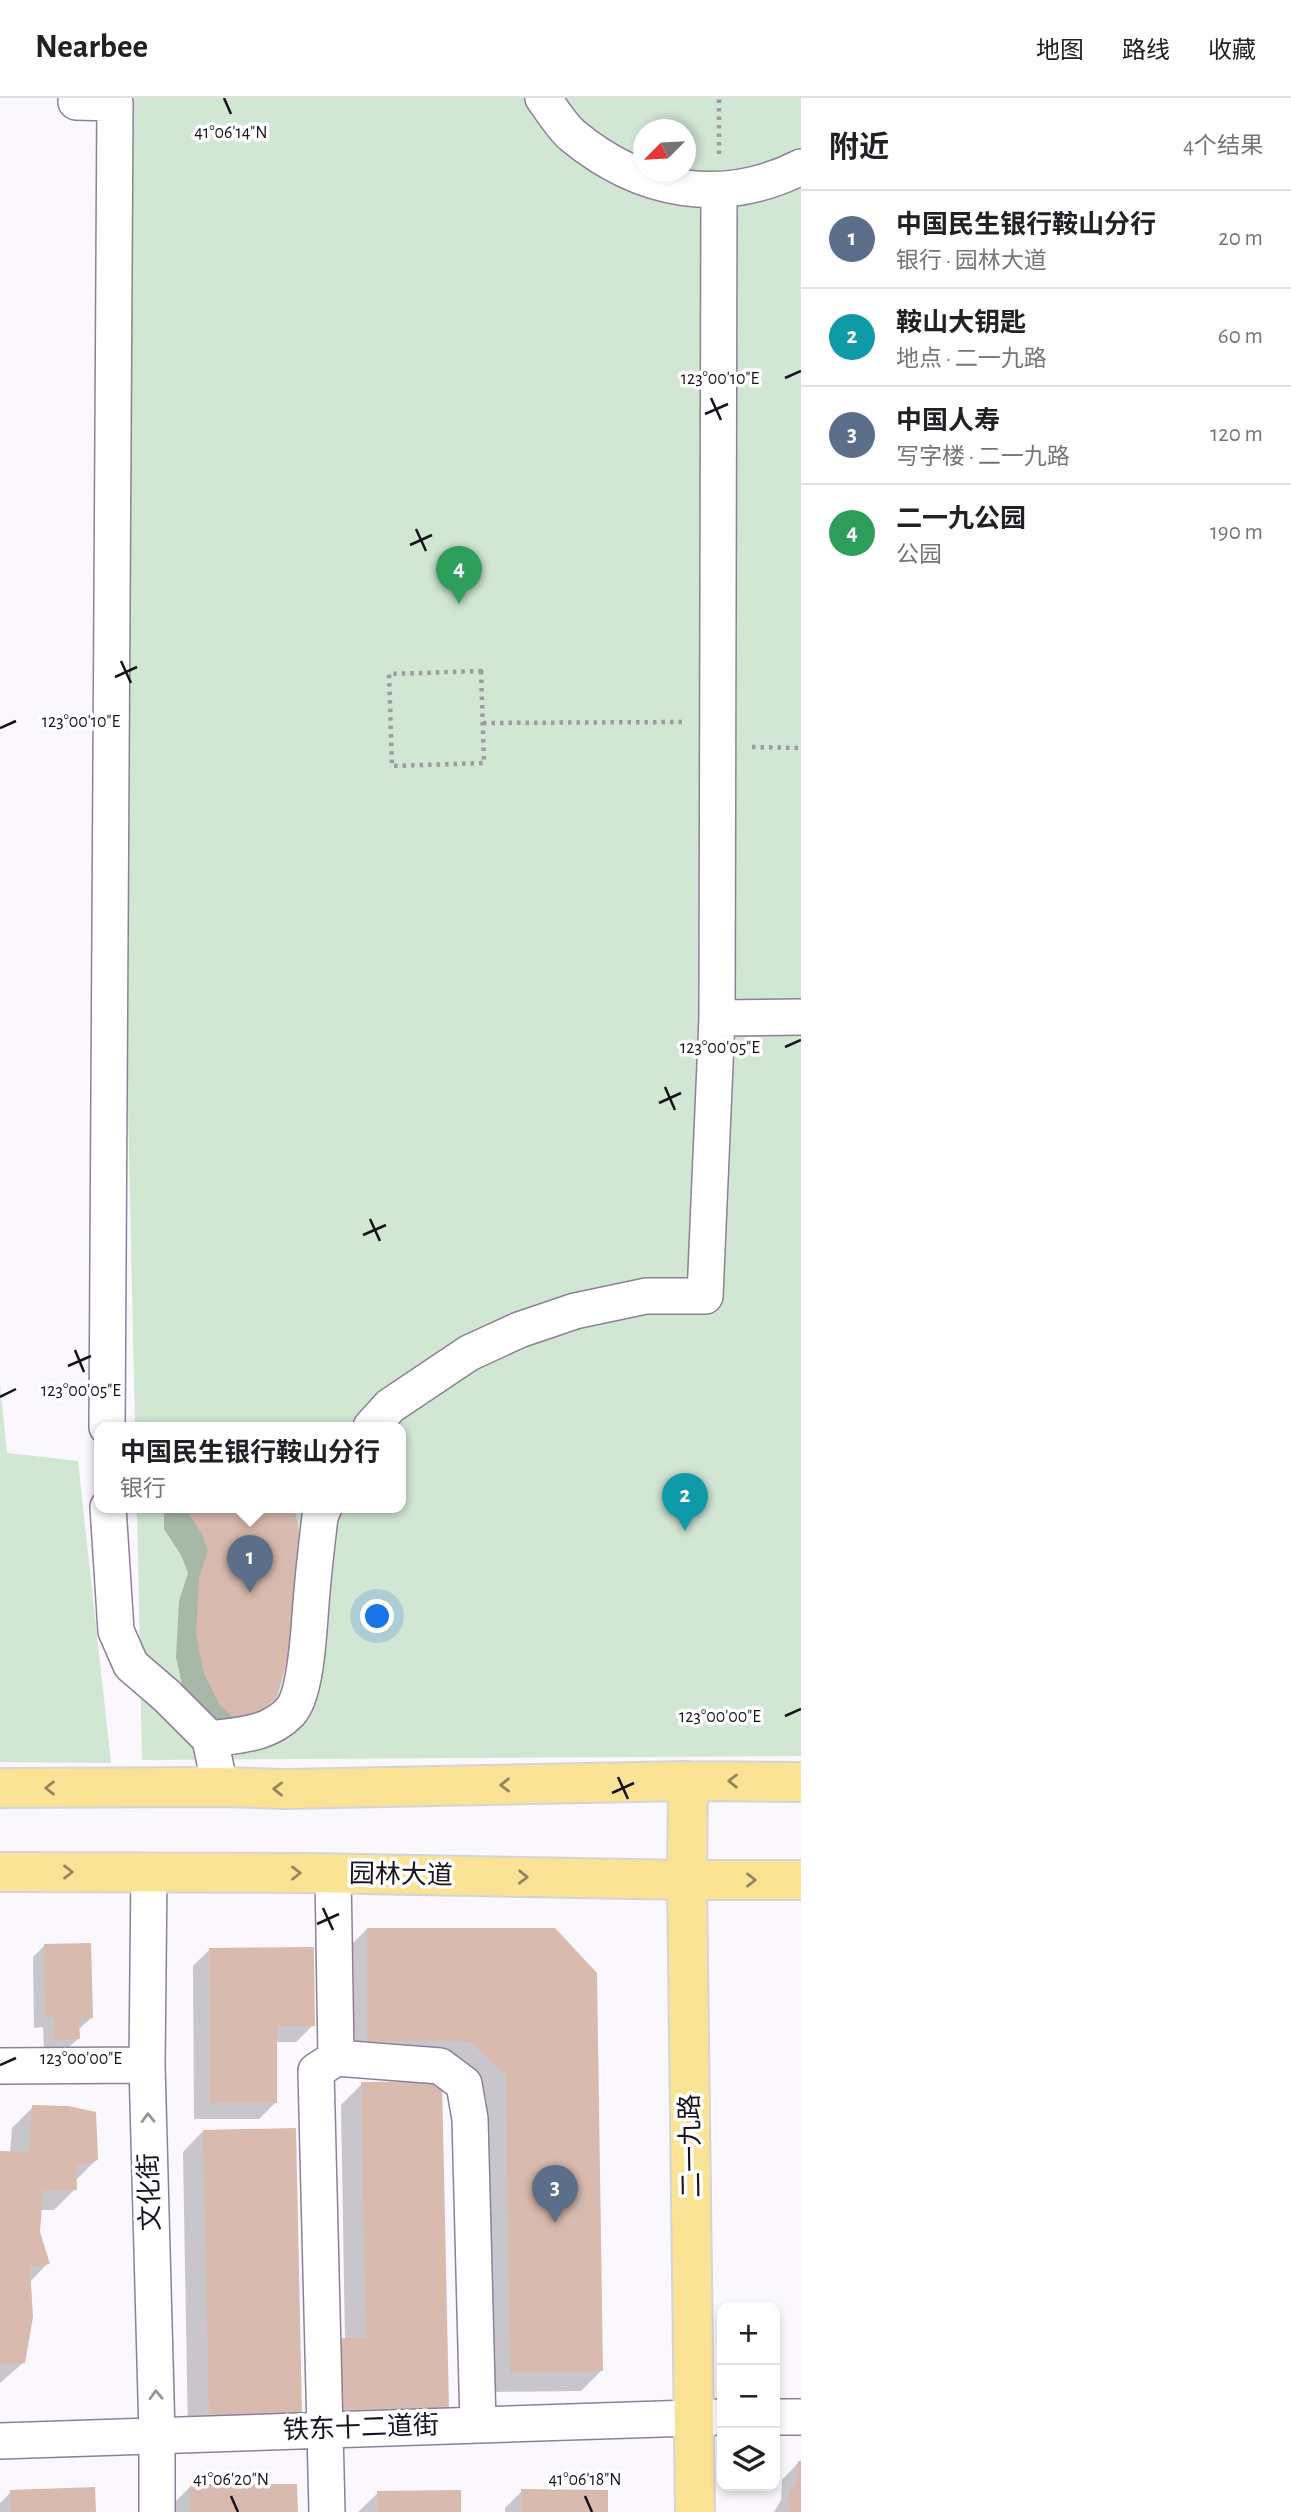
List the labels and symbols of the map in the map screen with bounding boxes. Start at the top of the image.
north arrow [633,119,696,182]
text: 41°06'14"N [194,124,268,142]
text: 123°00'10"E [681,370,760,388]
pin: 4 [436,546,482,604]
text: 123°00'10"E [42,713,121,731]
text: 123°00'05"E [680,1039,760,1057]
text: 123°00'05"E [41,1382,121,1400]
pin: 2 [662,1473,708,1531]
pin: 1 [227,1535,273,1593]
your location [360,1599,394,1633]
text: 123°00'00"E [679,1708,761,1726]
one-way arrow [727,1773,738,1789]
one-way arrow [500,1777,511,1792]
one-way arrow [45,1780,55,1796]
one-way arrow [272,1781,283,1796]
street label: 园林大道 [349,1859,453,1889]
one-way arrow [63,1864,74,1880]
one-way arrow [291,1865,301,1881]
one-way arrow [518,1869,529,1885]
one-way arrow [746,1872,756,1888]
text: 123°00'00"E [40,2050,122,2068]
street label: 二一九路 [676,2094,705,2198]
one-way arrow [140,2113,156,2123]
street label: 文化街 [135,2153,164,2231]
pin: 3 [532,2165,578,2223]
one-way arrow [149,2389,164,2400]
street label: 铁东十二道街 [283,2410,439,2444]
text: 41°06'20"N [193,2471,269,2489]
text: 41°06'18"N [548,2471,622,2489]

